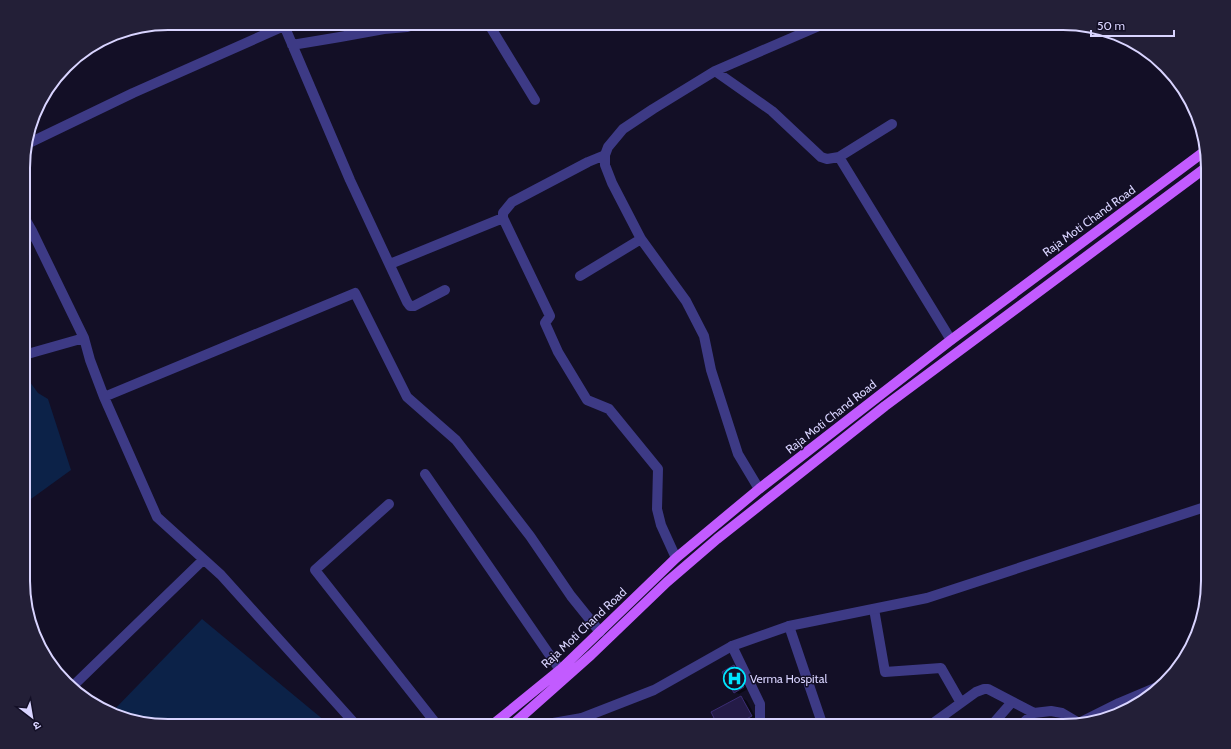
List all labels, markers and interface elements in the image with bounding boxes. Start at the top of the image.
scale bar [1091,12,1174,38]
text: 50 m [1097,18,1125,33]
street label: Raja Moti Chand Road [1039,182,1138,259]
street label: Raja Moti Chand Road [782,376,879,457]
street label: Raja Moti Chand Road [538,584,629,671]
hospital icon: Verma Hospital [722,666,748,692]
place label: Verma Hospital [750,671,827,686]
north arrow [12,697,52,737]
text: उ [30,718,44,734]

